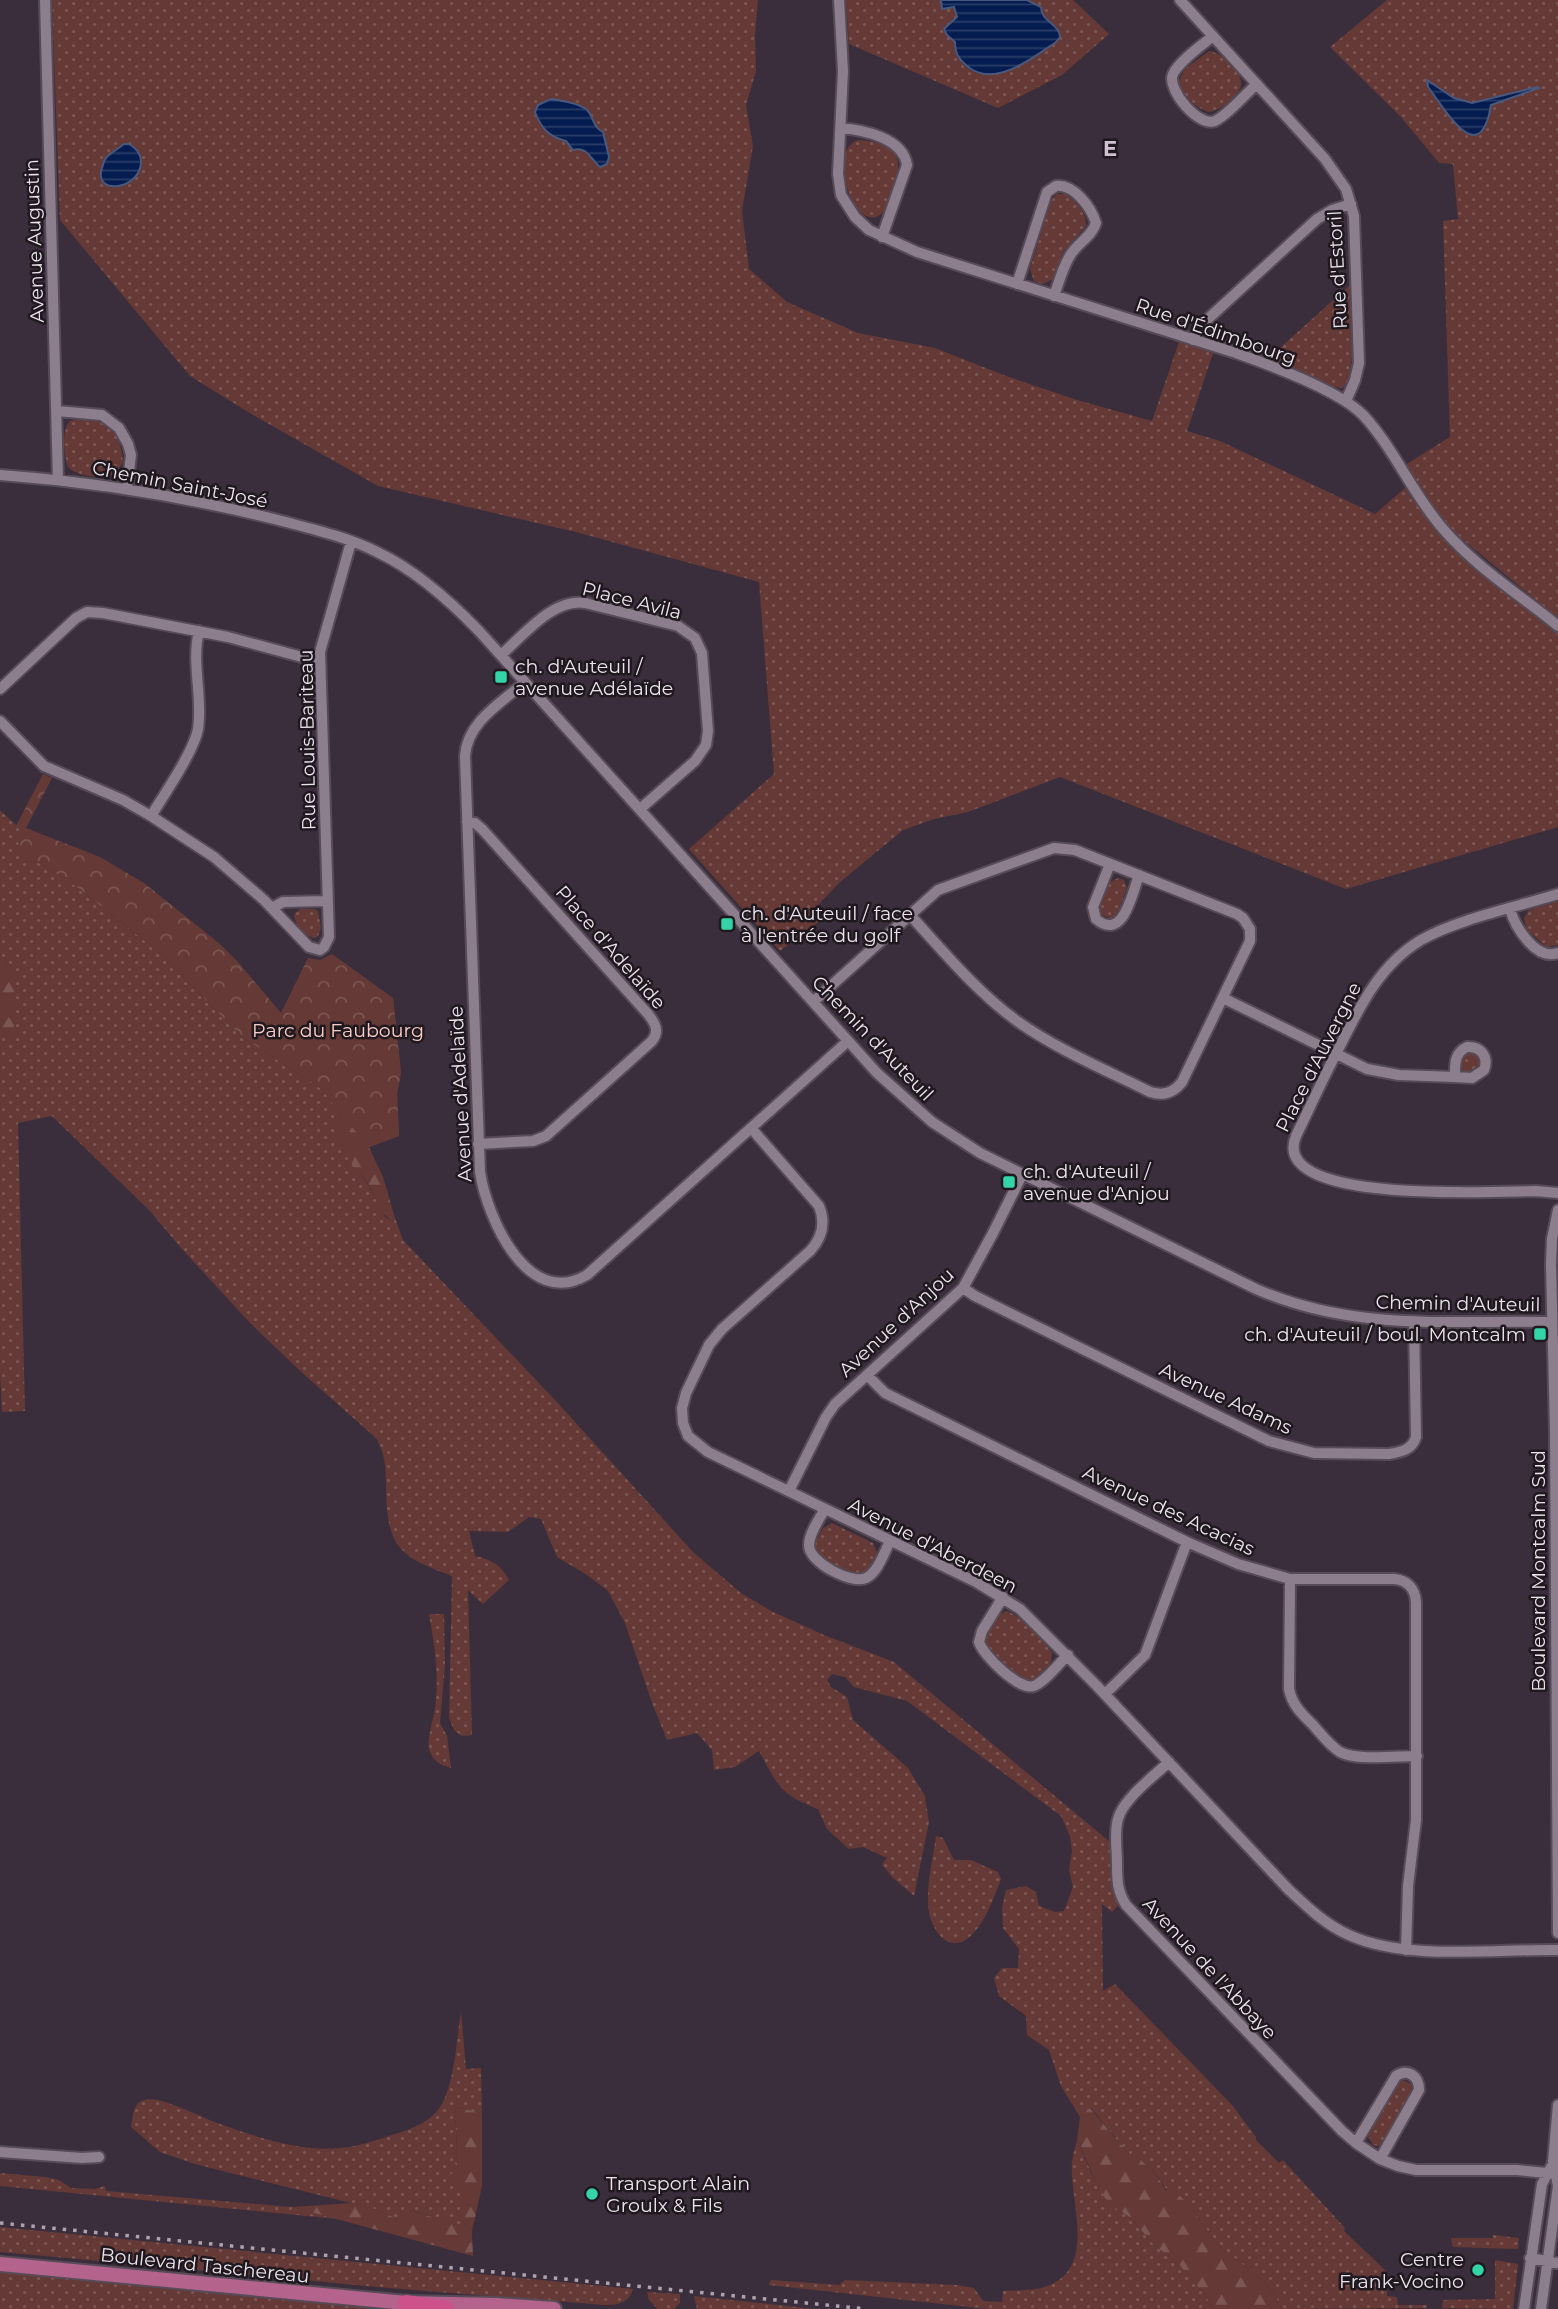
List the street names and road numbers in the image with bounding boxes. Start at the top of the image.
street label: Avenue Augustin [20,159,49,323]
street label: Rue d'Estoril [1323,210,1352,330]
street label: Rue d'Édimbourg [1132,293,1299,370]
street label: Chemin Saint-José [90,456,270,513]
street label: Place Avila [580,577,684,624]
street label: Rue Louis-Bariteau [294,649,321,831]
street label: Place d'Adelaïde [551,881,671,1014]
street label: Chemin d'Auteuil [807,971,938,1106]
street label: Place d'Auvergne [1271,978,1366,1136]
street label: Avenue d'Adelaïde [444,1005,477,1183]
street label: Avenue d'Anjou [834,1263,959,1382]
street label: Chemin d'Auteuil [1375,1291,1541,1316]
street label: Avenue Adams [1156,1358,1296,1439]
street label: Boulevard Montcalm Sud [1527,1450,1550,1692]
street label: Avenue des Acacias [1079,1461,1258,1560]
street label: Avenue d'Aberdeen [844,1493,1021,1598]
street label: Avenue de l'Abbaye [1138,1893,1281,2044]
street label: Boulevard Taschereau [99,2243,311,2288]

